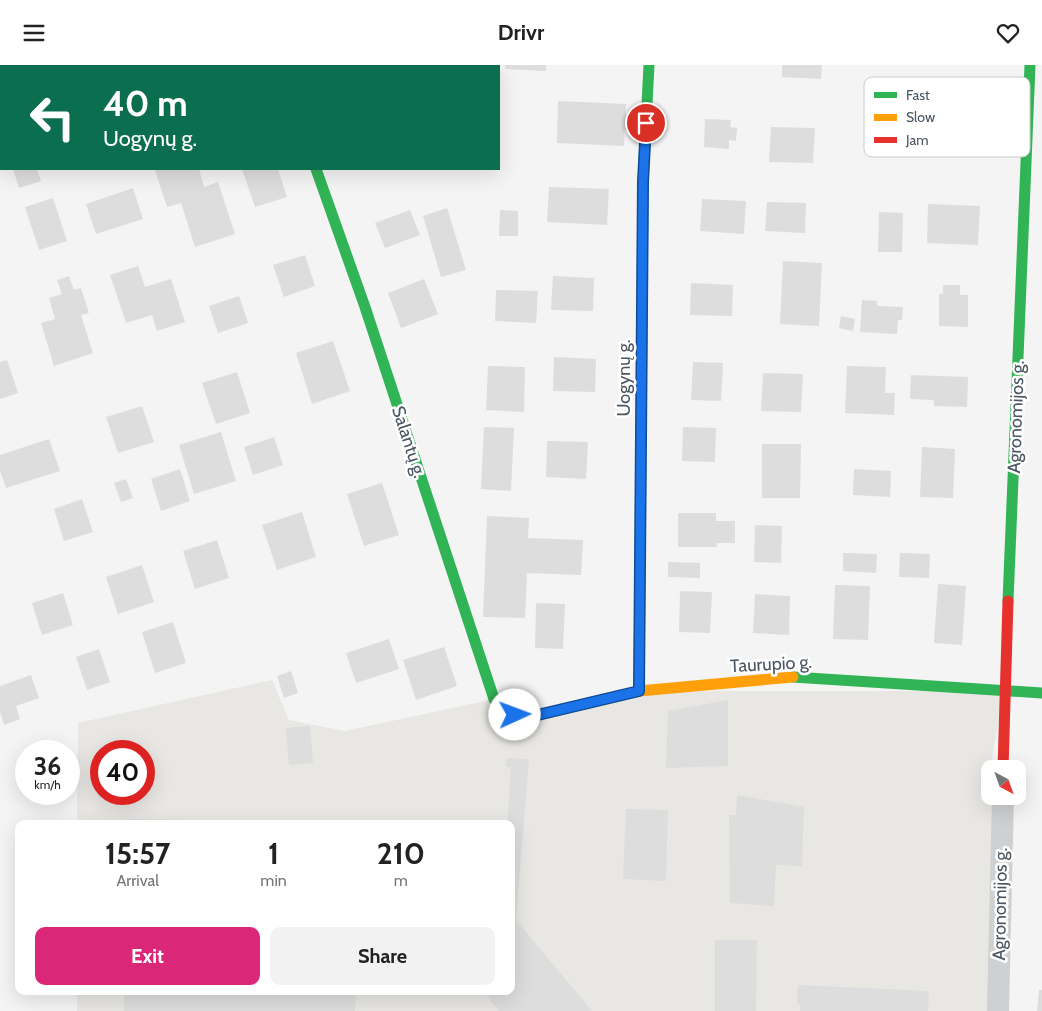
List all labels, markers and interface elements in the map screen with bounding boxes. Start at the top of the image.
icon: menu [20,19,48,47]
text: Drivr [498,19,544,46]
icon: heart [994,19,1022,47]
legend [864,77,1030,157]
text: 40 m [103,82,188,125]
icon: left [20,85,85,150]
text: Fast [906,86,930,104]
pin [625,102,667,144]
text: Slow [906,108,935,126]
icon: arrive [632,109,660,137]
text: Uogynų g. [103,125,197,152]
text: Jam [905,131,928,149]
street label: Uogynų g. [613,339,635,417]
street label: Agronomijos g. [1003,360,1029,474]
street label: Salantų g. [387,403,431,481]
street label: Taurupio g. [729,651,813,677]
position arrow [488,688,540,740]
speed limit sign: 40 [90,740,155,805]
text: 36 [34,751,61,781]
north arrow [981,760,1026,805]
map controls [981,760,1026,805]
text: km/h [34,777,61,792]
text: 15:57 [105,835,170,872]
text: 1 [268,835,279,872]
text: 210 [377,835,425,872]
street label: Agronomijos g. [988,847,1012,961]
text: Arrival [116,871,159,890]
text: min [260,871,287,890]
text: m [394,871,408,890]
button: Exit [35,927,260,985]
button: Share [270,927,495,985]

